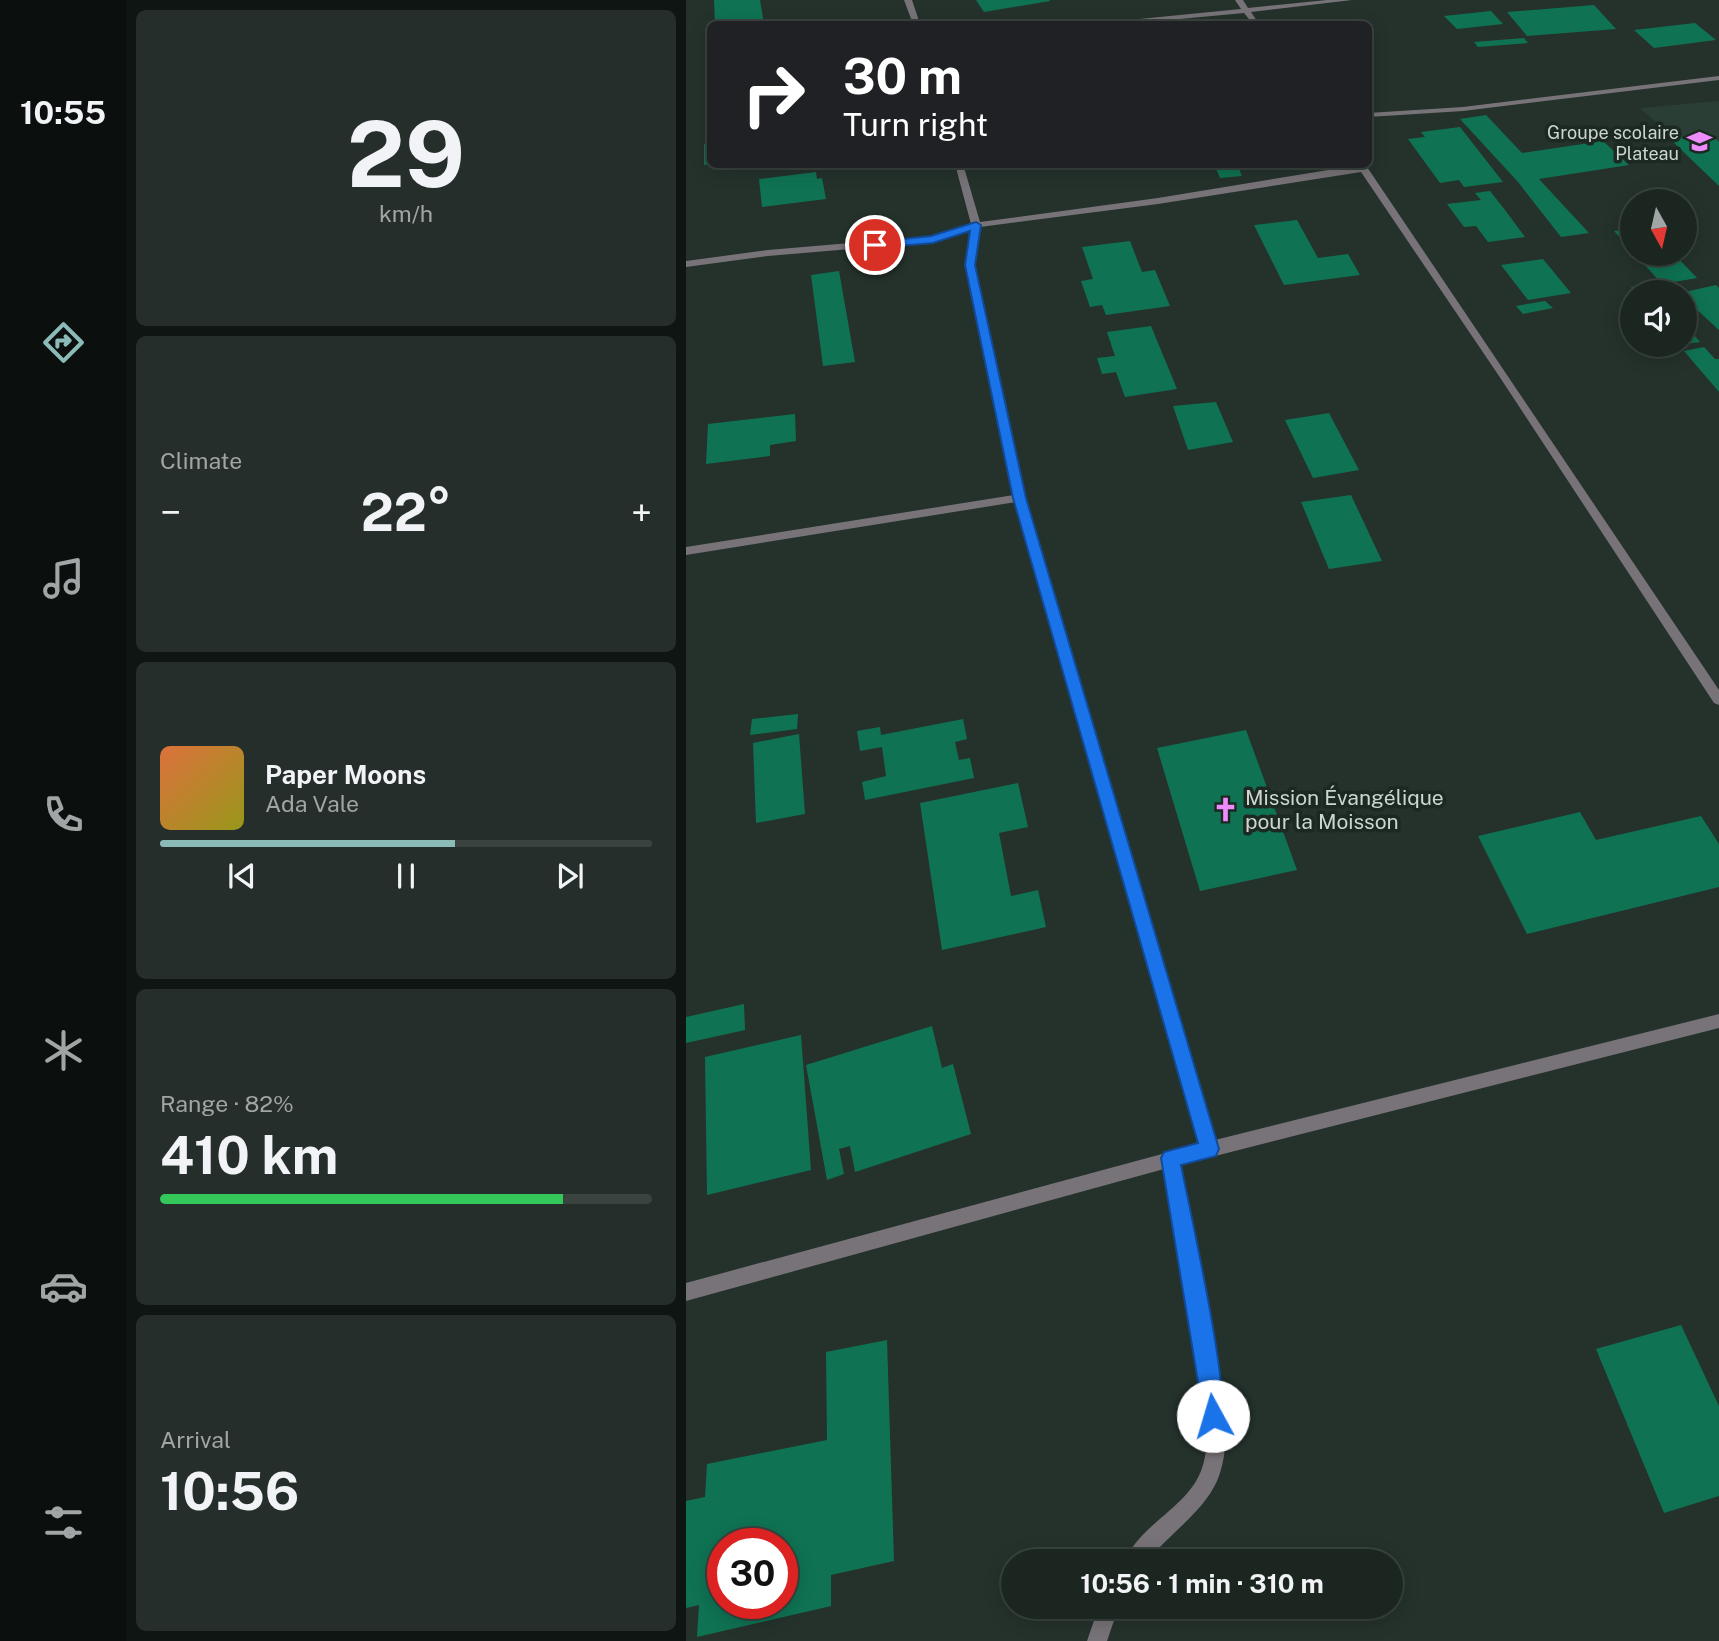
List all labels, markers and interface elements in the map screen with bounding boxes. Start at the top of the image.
text: 30 m [843,47,962,105]
icon: right [728,49,819,140]
text: 10:55 [20,94,106,131]
text: 29 [347,101,465,207]
text: Turn right [843,106,988,143]
place label: Groupe scolaire Plateau [1547,122,1679,164]
school or university icon: Groupe scolaire Plateau [1685,128,1713,156]
north arrow [1620,189,1698,266]
map controls [1620,189,1697,357]
text: km/h [379,200,433,227]
pin [845,215,905,275]
icon: arrive [856,226,894,264]
button: sound [1620,280,1697,357]
icon: directions [39,318,88,367]
text: Climate [160,447,242,474]
text: 22° [361,482,451,543]
text: − [160,490,181,535]
text: + [631,490,652,535]
icon: music [39,554,88,603]
text: Paper Moons [265,759,426,790]
place label: Mission Évangélique pour la Moisson [1245,785,1444,834]
icon: phone [39,790,88,839]
text: Ada Vale [265,790,359,817]
church icon: Mission Évangélique pour la Moisson [1211,795,1239,823]
icon: previous [223,857,261,895]
icon: pause [387,857,425,895]
icon: next [551,857,589,895]
icon: climate [39,1026,88,1075]
text: Range · 82% [160,1090,294,1117]
text: 410 km [160,1125,338,1186]
icon: car [39,1262,88,1311]
position arrow [1176,1379,1250,1453]
text: Arrival [160,1426,231,1453]
text: 10:56 [160,1461,299,1522]
icon: filters [39,1498,88,1547]
speed limit sign: 30 [707,1528,798,1619]
text: 10:56 · 1 min · 310 m [1080,1568,1324,1599]

